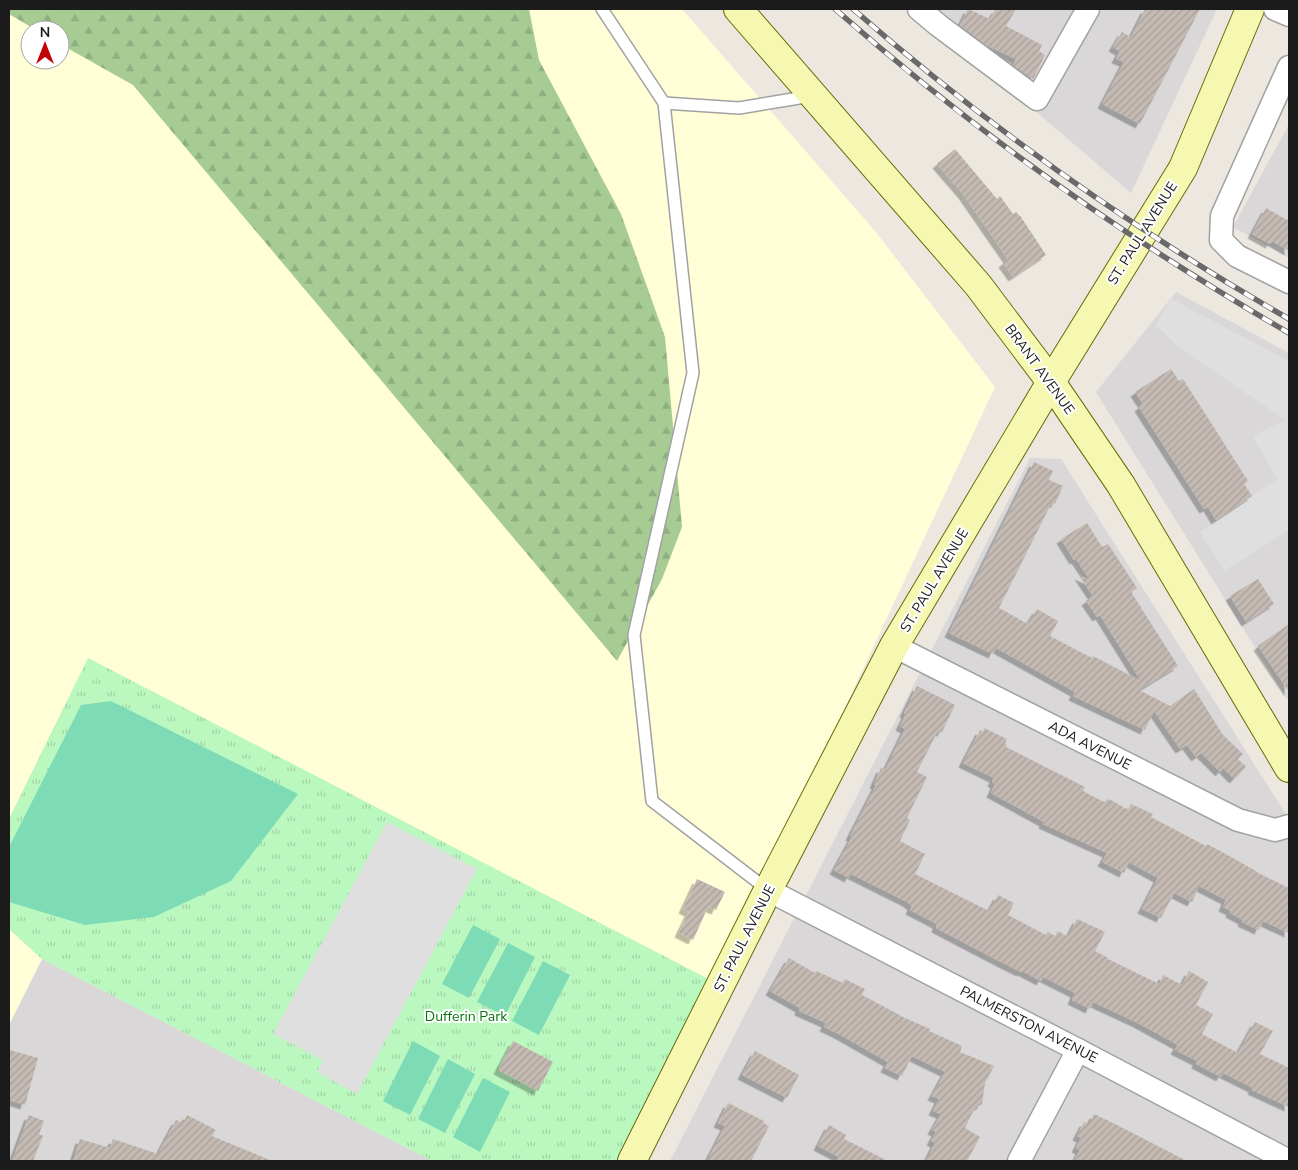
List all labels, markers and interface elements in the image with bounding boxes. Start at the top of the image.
north arrow [20,20,70,70]
text: N [40,23,50,42]
street label: ST. PAUL AVENUE [1103,178,1182,288]
street label: BRANT AVENUE [1000,320,1079,418]
street label: ST. PAUL AVENUE [896,525,973,636]
street label: ADA AVENUE [1045,717,1134,774]
street label: ST. PAUL AVENUE [709,881,780,995]
street label: PALMERSTON AVENUE [957,981,1101,1067]
park label: Dufferin Park [425,1007,508,1026]

